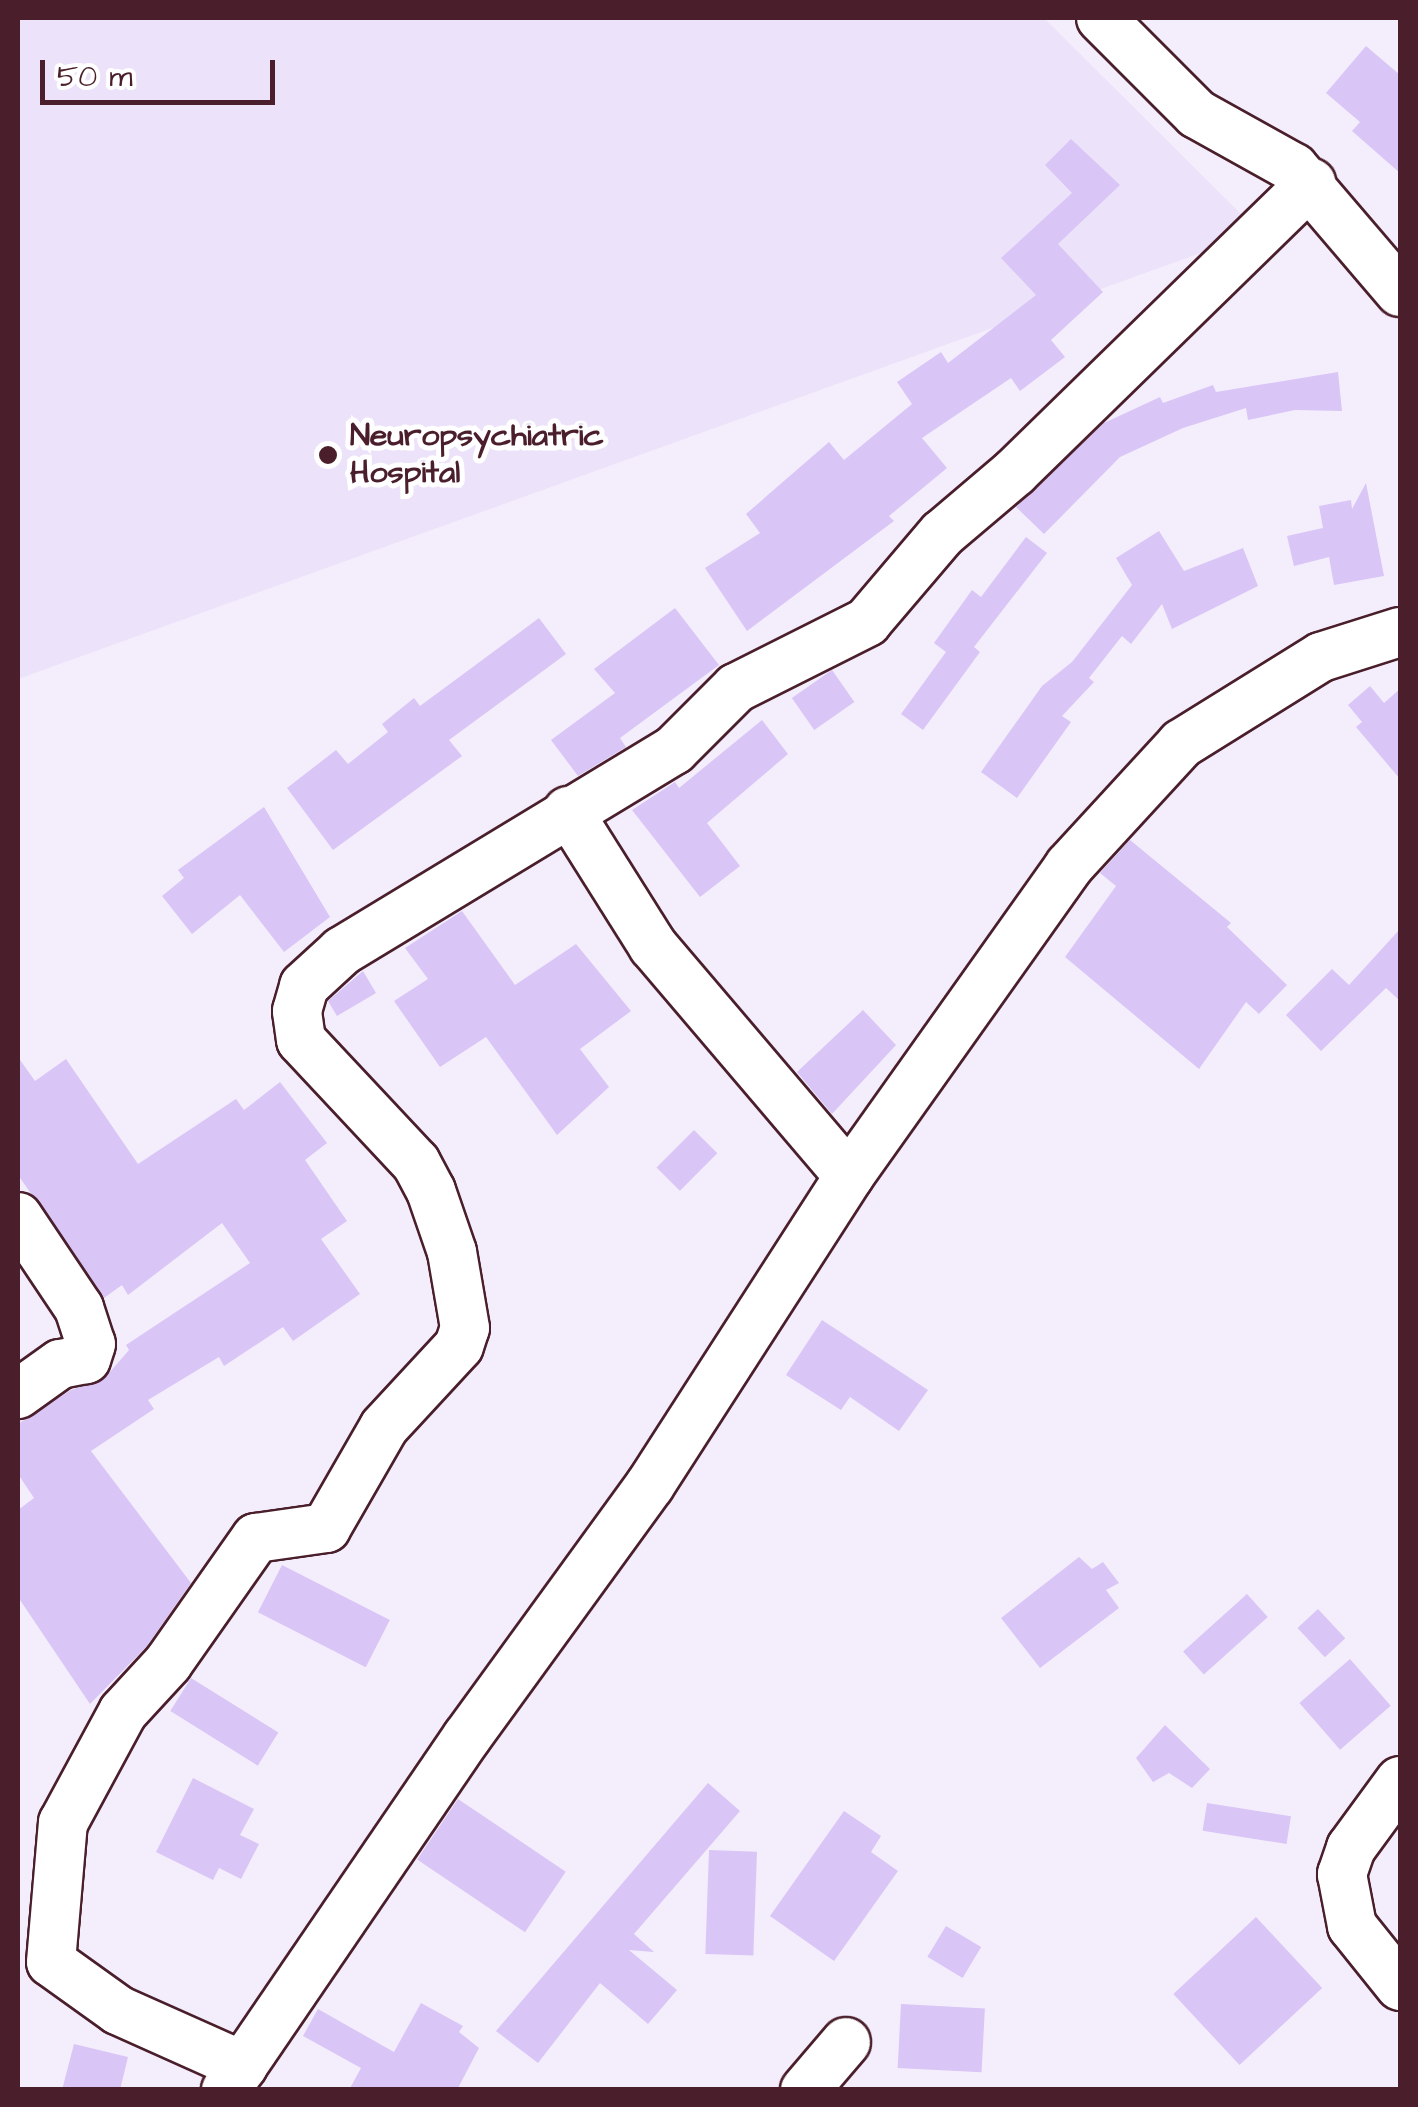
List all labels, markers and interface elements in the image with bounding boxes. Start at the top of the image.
scale bar [45,40,280,102]
text: 50 m [57,56,133,98]
place label: Neuropsychiatric Hospital [350,418,604,493]
marker: Neuropsychiatric Hospital [315,442,341,468]

